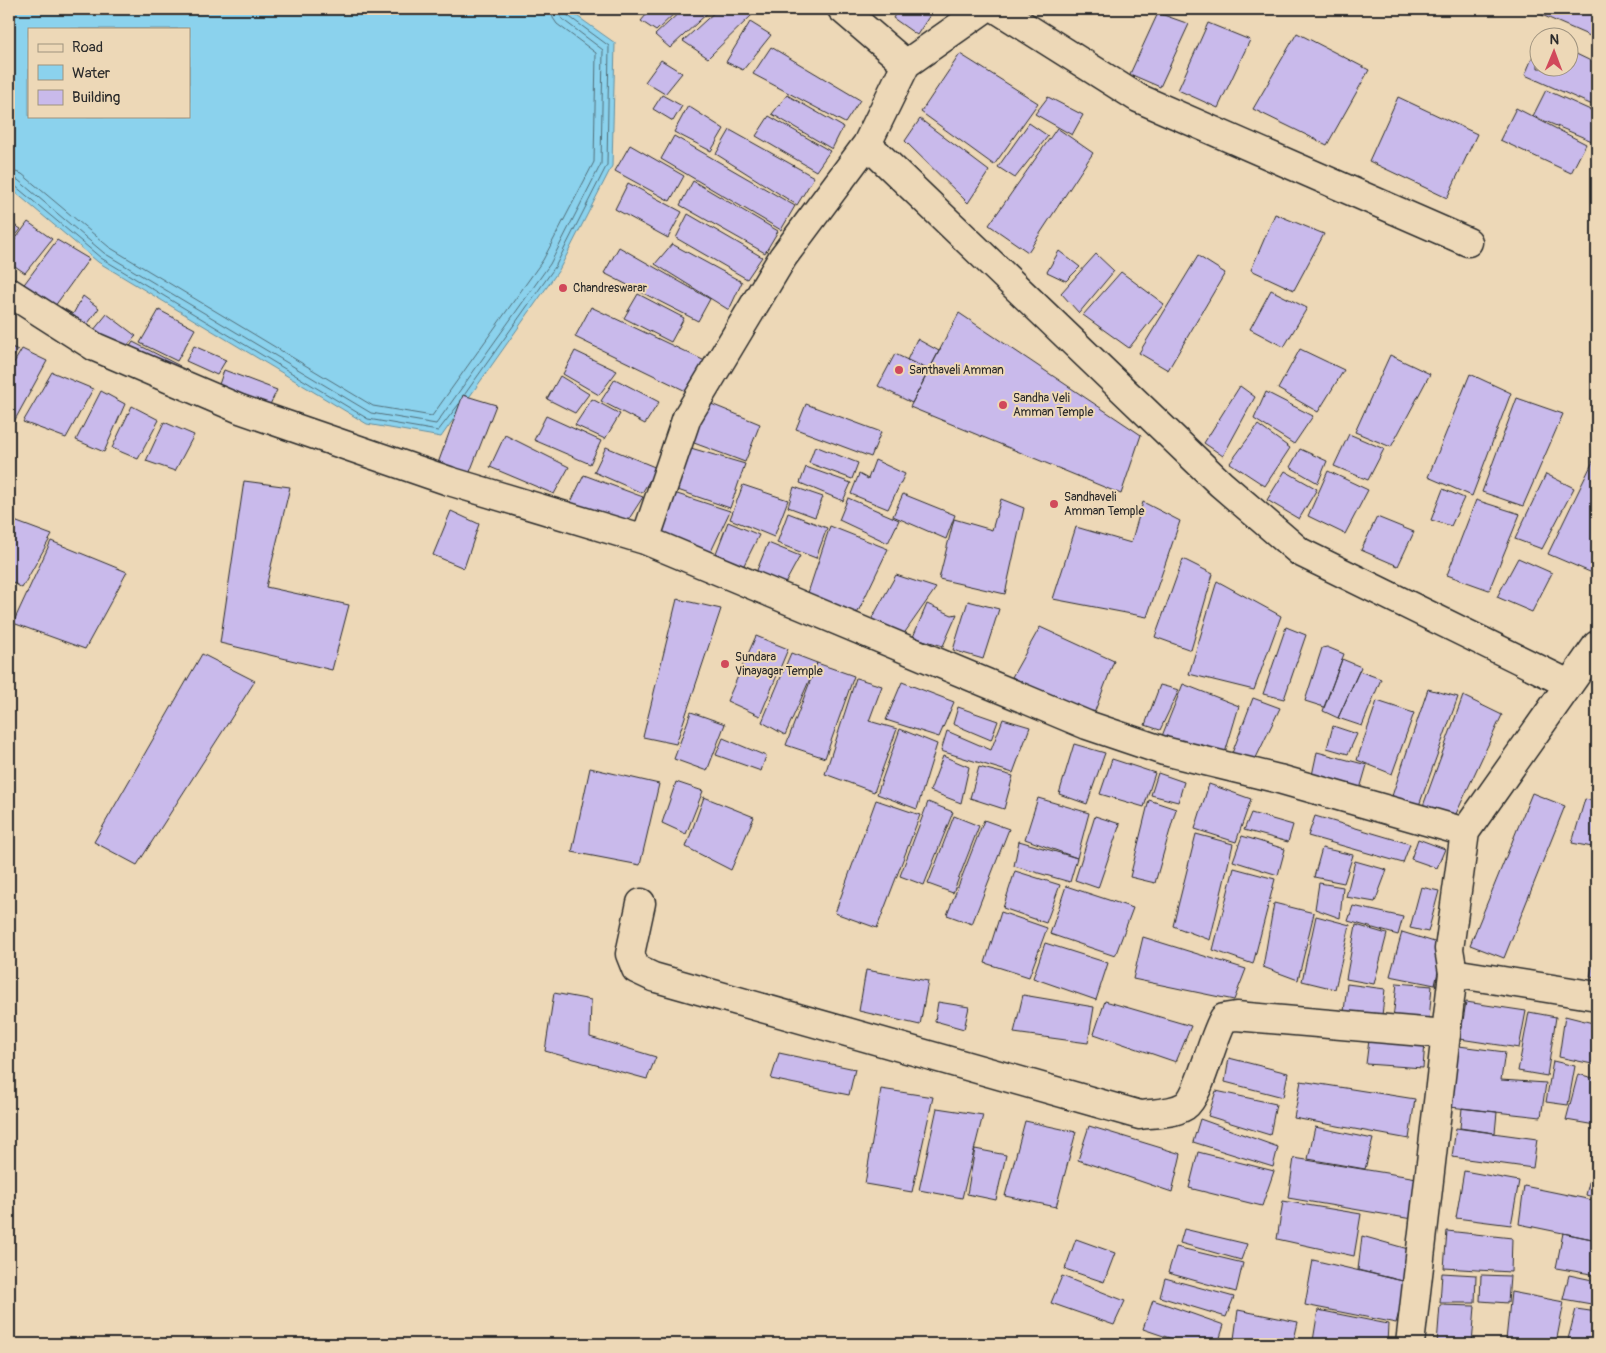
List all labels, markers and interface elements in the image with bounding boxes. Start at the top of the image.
legend [28,28,190,118]
north arrow [1528,28,1578,78]
text: N [1549,31,1559,48]
text: Road [72,38,103,57]
text: Water [72,64,111,83]
text: Building [72,88,120,107]
place label: Chandreswarar [573,281,648,296]
marker: Chandreswarar [557,282,569,294]
place label: Santhaveli Amman [909,363,1004,378]
marker: Santhaveli Amman [893,364,905,376]
place label: Sandha Veli Amman Temple [1013,391,1093,420]
marker: Sandha Veli Amman Temple [997,399,1009,411]
place label: Sandhaveli Amman Temple [1064,490,1144,519]
marker: Sandhaveli Amman Temple [1048,498,1060,510]
place label: Sundara Vinayagar Temple [735,650,823,679]
marker: Sundara Vinayagar Temple [719,658,731,670]

